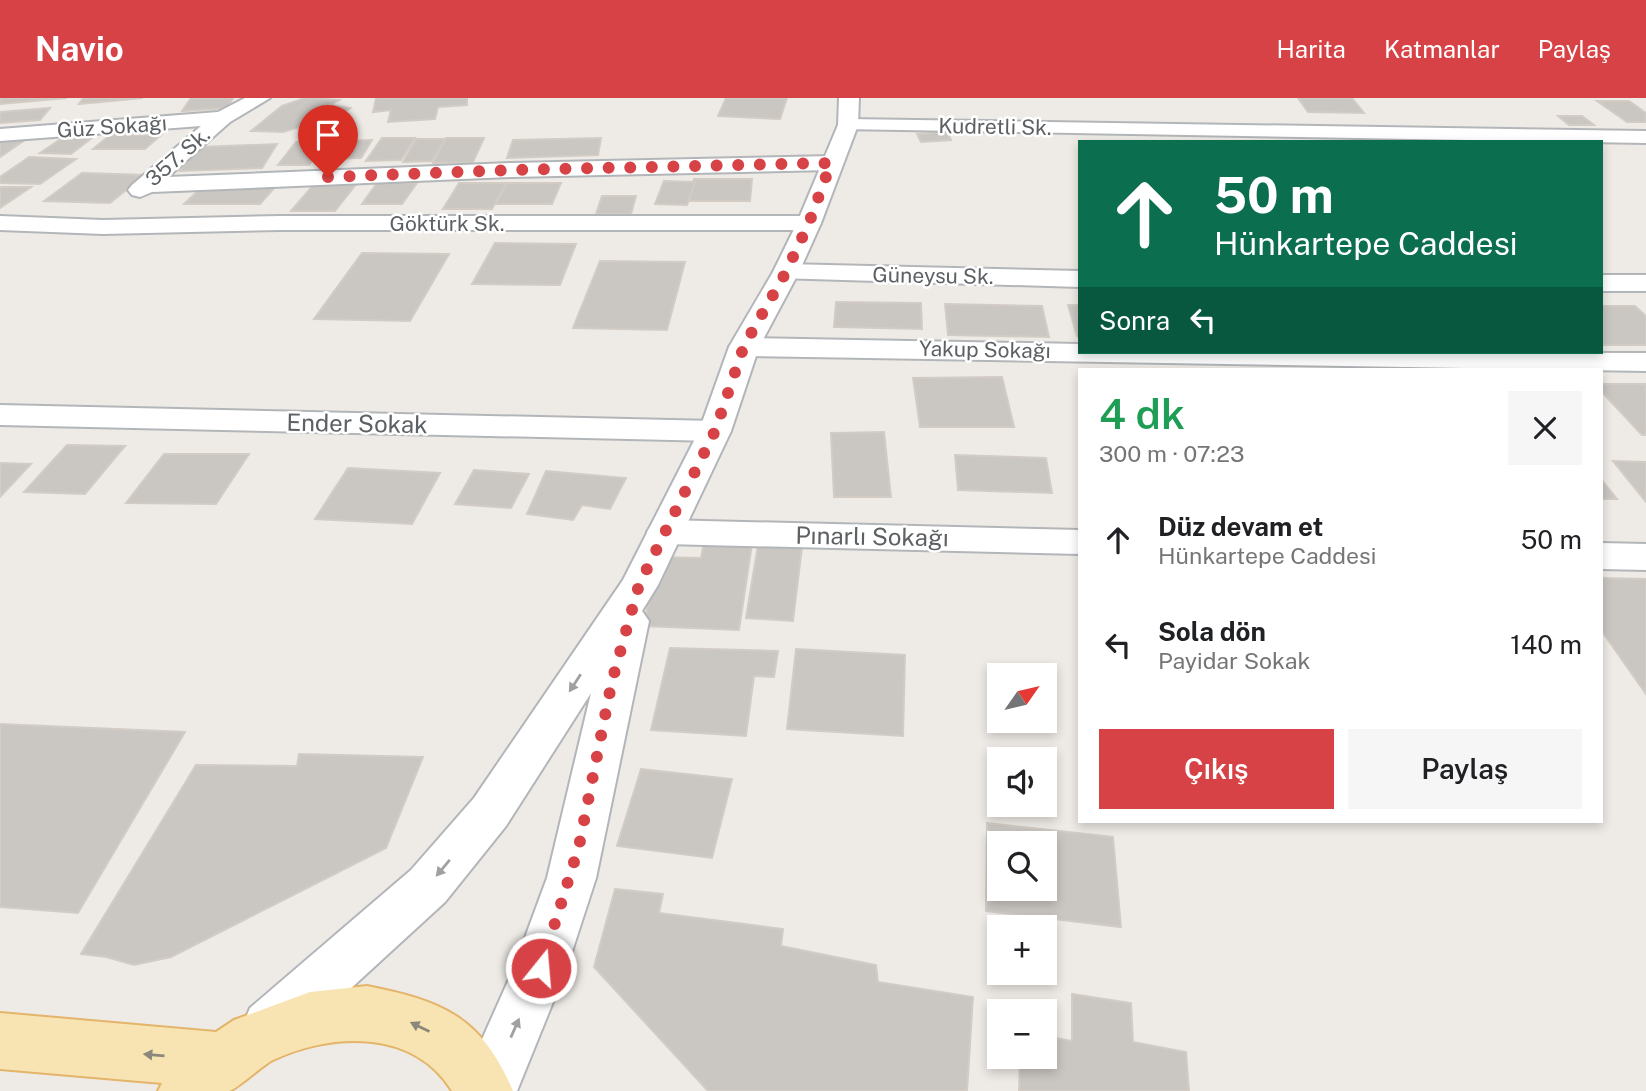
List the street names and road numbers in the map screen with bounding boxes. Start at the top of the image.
street label: Güz Sokağı [56,110,168,143]
street label: Kudretli Sk. [938,113,1052,140]
street label: 357. Sk. [140,122,215,191]
street label: Göktürk Sk. [390,211,504,236]
street label: Güneysu Sk. [872,262,994,289]
street label: Yakup Sokağı [919,336,1051,363]
street label: Ender Sokak [286,408,428,438]
street label: Pınarlı Sokağı [795,521,949,551]

